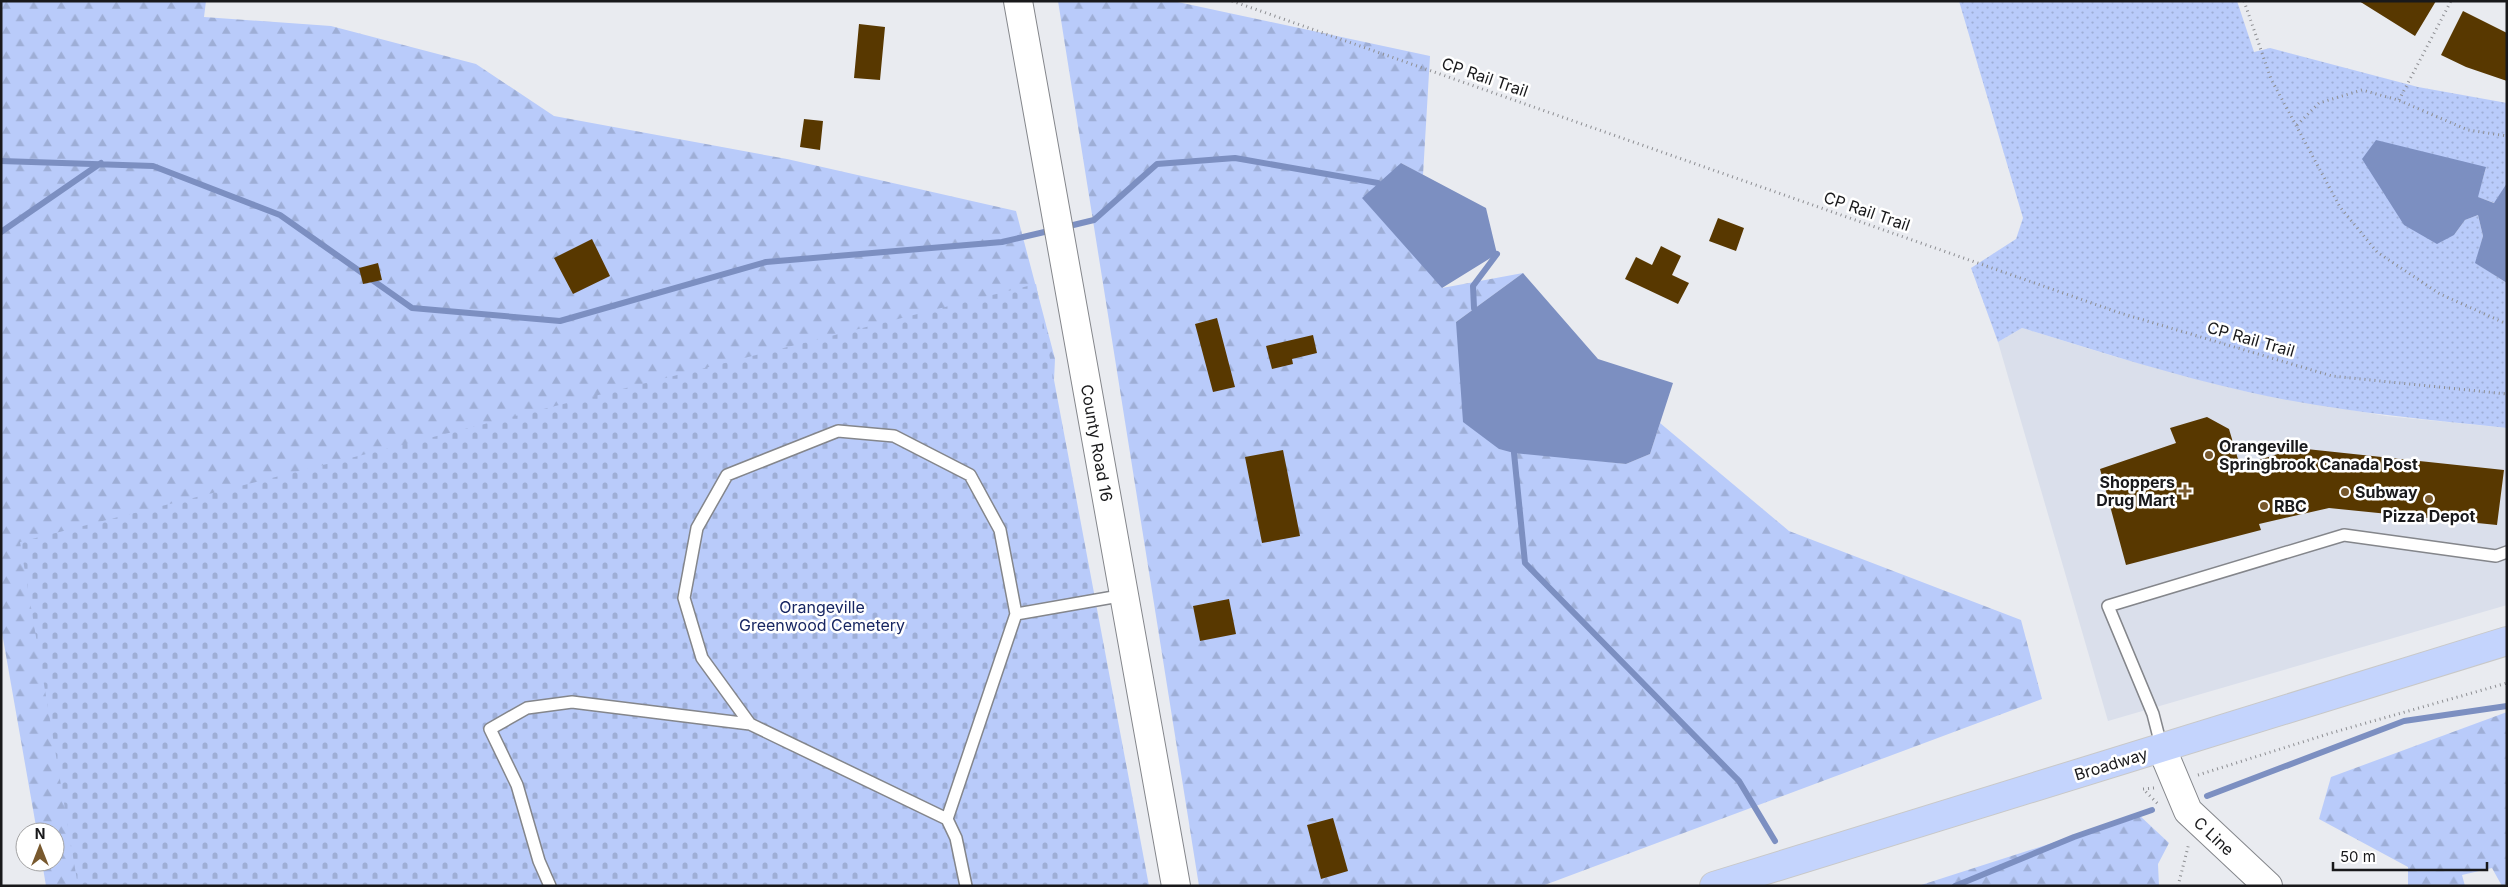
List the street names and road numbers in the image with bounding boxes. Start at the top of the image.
street label: CP Rail Trail [1439,53,1531,101]
street label: CP Rail Trail [1821,187,1913,235]
street label: CP Rail Trail [2205,317,2297,361]
street label: County Road 16 [1077,383,1117,503]
street label: Broadway [2072,743,2150,785]
street label: C Line [2190,812,2238,860]

